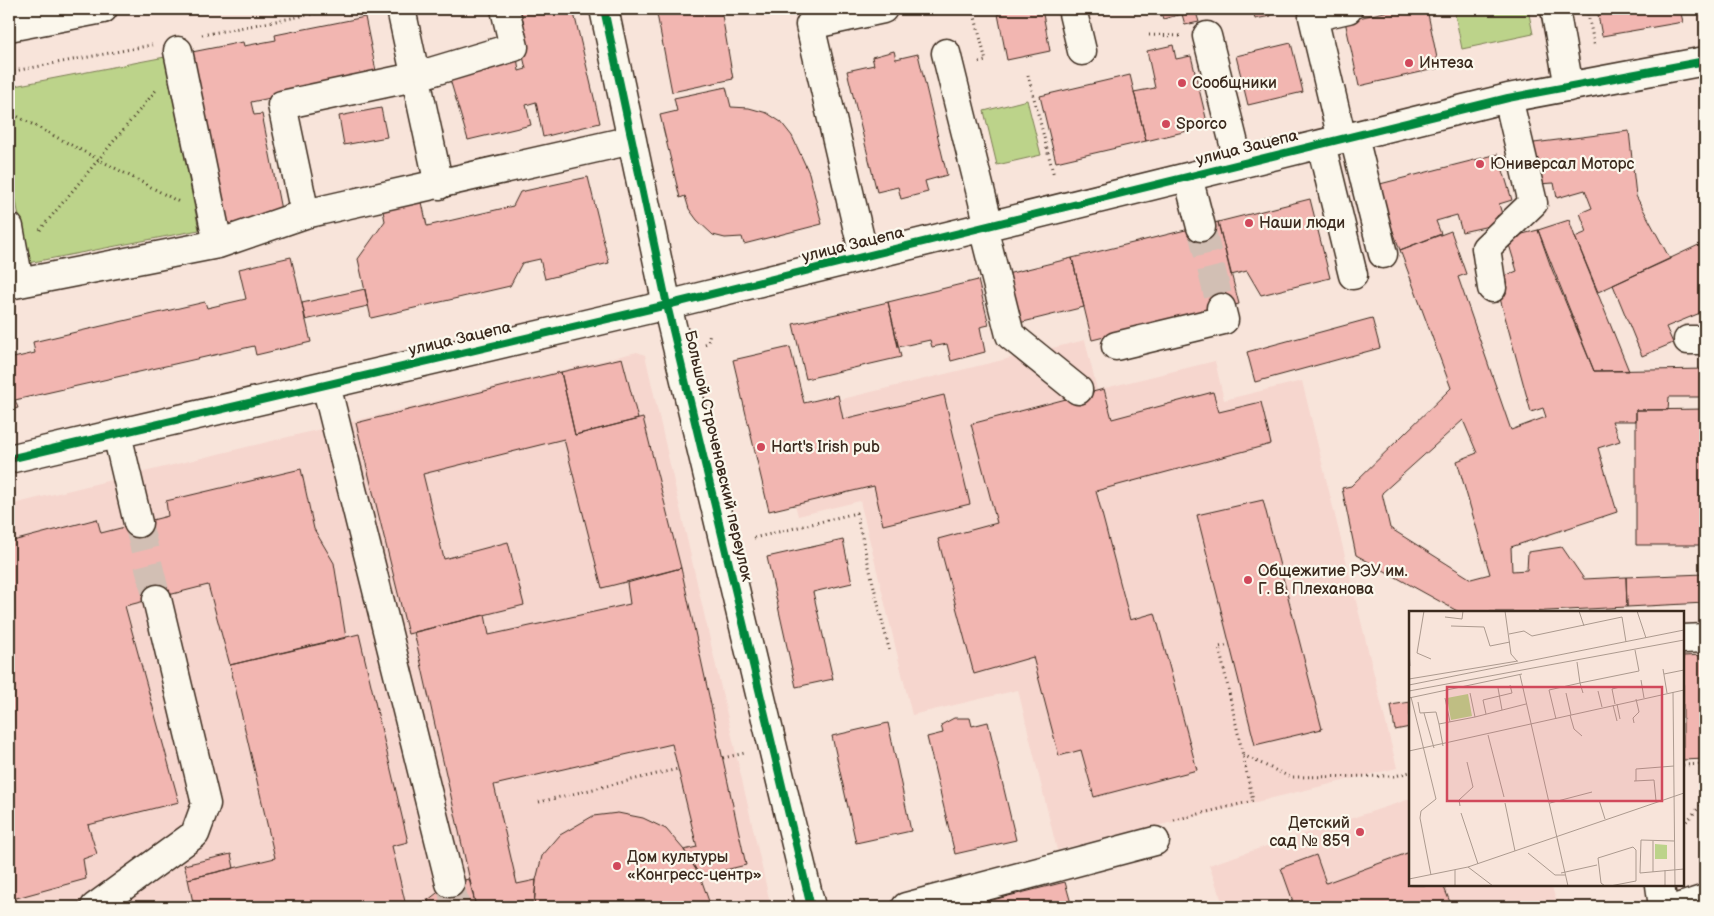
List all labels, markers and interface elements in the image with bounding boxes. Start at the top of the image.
place label: Интеза [1419,54,1474,73]
marker: Интеза [1403,57,1415,69]
place label: Сообщники [1192,74,1277,93]
marker: Сообщники [1176,77,1188,89]
place label: Sporco [1176,115,1227,134]
marker: Sporco [1160,118,1172,130]
street label: улица Зацепа [1194,126,1301,170]
place label: Юниверсал Моторс [1490,155,1635,174]
marker: Юниверсал Моторс [1474,158,1486,170]
place label: Наши люди [1259,214,1345,233]
marker: Наши люди [1243,217,1255,229]
street label: улица Зацепа [800,223,907,267]
street label: улица Зацепа [407,318,514,360]
street label: Большой Строченовский переулок [680,329,756,584]
place label: Hart's Irish pub [771,438,880,457]
marker: Hart's Irish pub [755,441,767,453]
place label: Общежитие РЭУ им. Г. В. Плеханова [1258,562,1408,599]
marker: Общежитие РЭУ им. Г. В. Плеханова [1242,574,1254,586]
inset map [1409,611,1684,886]
place label: Детский сад № 859 [1269,814,1350,851]
marker: Детский сад № 859 [1354,826,1366,838]
place label: Дом культуры «Конгресс-центр» [627,848,762,885]
marker: Дом культуры «Конгресс-центр» [611,860,623,872]

